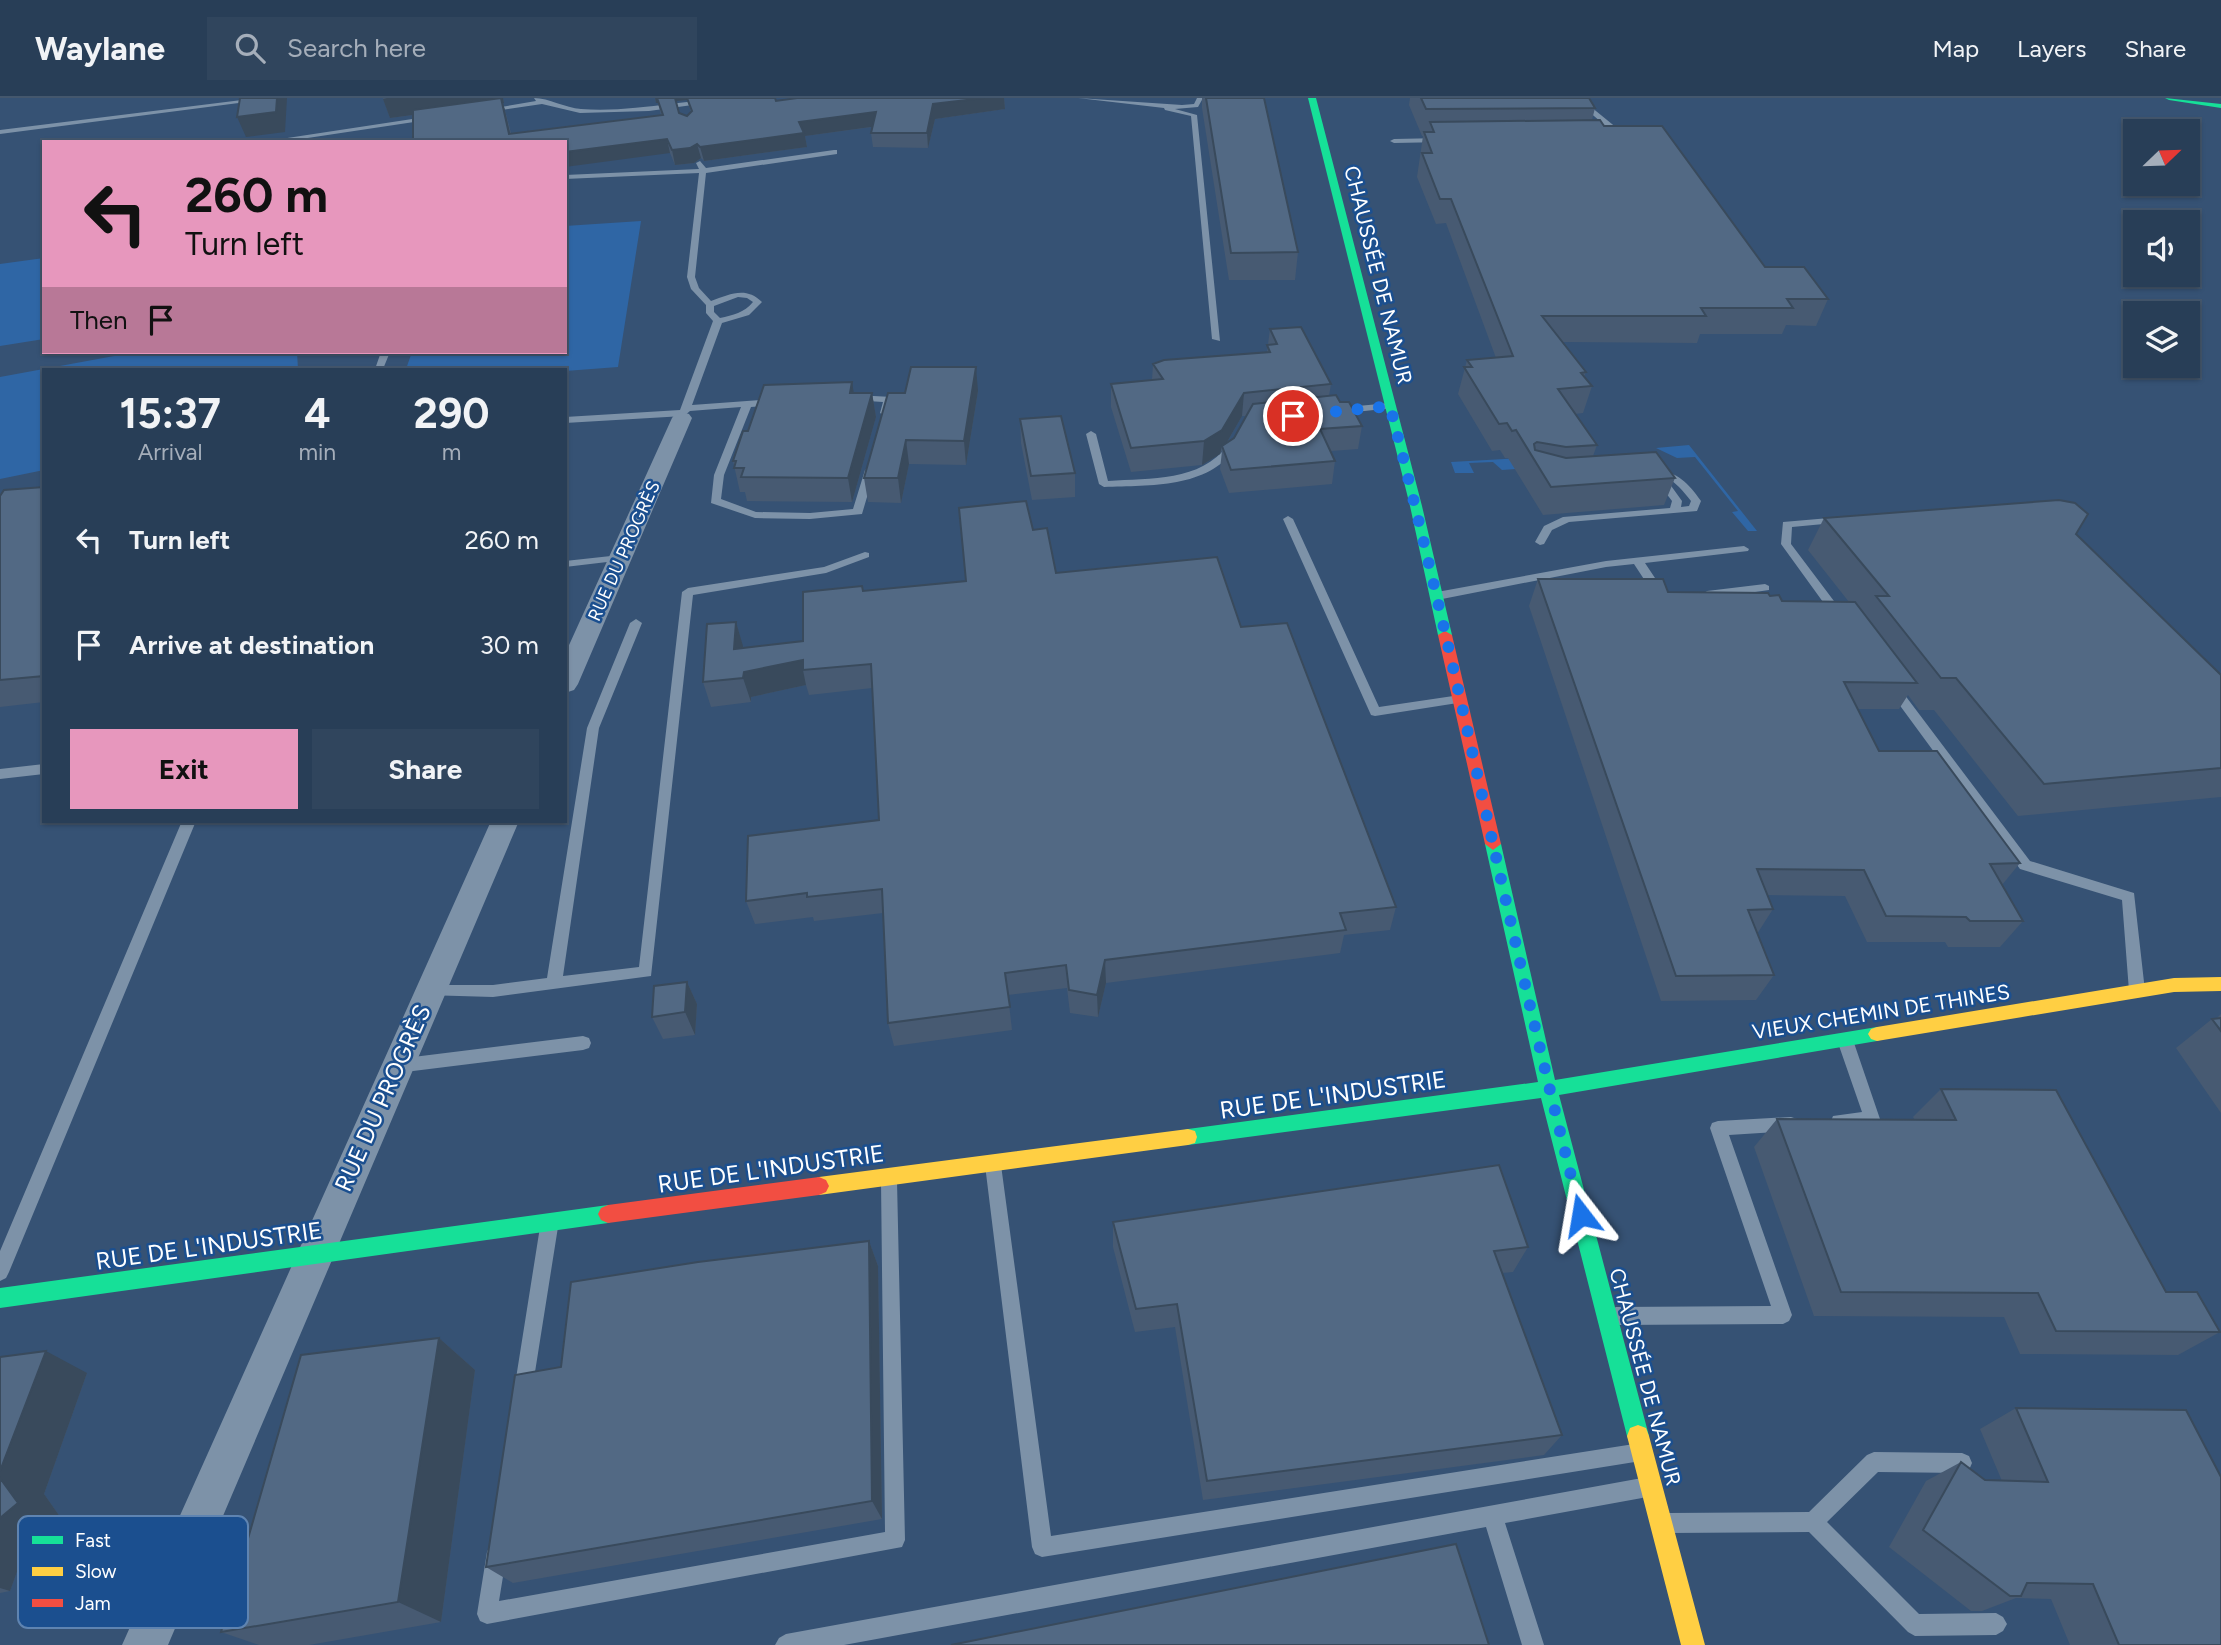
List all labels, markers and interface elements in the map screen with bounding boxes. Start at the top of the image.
search box [207,17,697,80]
text: Waylane [35,29,165,68]
icon: search [231,29,269,67]
text: Search here [287,32,426,64]
text: Map [1932,34,1979,63]
text: Layers [2017,34,2086,63]
text: Share [2124,34,2186,63]
north arrow [2123,119,2200,196]
map controls [2123,119,2200,378]
street label: CHAUSSÉE DE NAMUR [1339,163,1418,387]
text: 260 m [185,165,328,224]
icon: left [70,168,161,259]
button: sound [2123,210,2200,287]
text: Turn left [185,225,304,263]
icon: arrive [142,301,180,339]
button: layers [2123,301,2200,378]
text: Then [70,304,128,336]
pin [1263,386,1323,446]
text: 15:37 [119,388,221,439]
text: 4 [304,388,331,439]
text: 290 [414,388,490,439]
icon: arrive [1274,397,1312,435]
text: Arrival [138,438,203,466]
text: min [298,438,336,466]
text: m [442,438,461,466]
street label: RUE DU PROGRÈS [583,478,665,624]
icon: left [70,521,108,559]
text: Turn left [129,524,230,556]
text: 260 m [465,524,539,556]
icon: arrive [70,626,108,664]
text: Arrive at destination [129,629,374,661]
text: 30 m [480,629,539,661]
button: Exit [70,729,298,809]
button: Share [312,729,539,809]
street label: VIEUX CHEMIN DE THINES [1750,979,2012,1044]
street label: RUE DU PROGRÈS [328,1000,437,1196]
street label: RUE DE L'INDUSTRIE [1218,1064,1448,1125]
street label: RUE DE L'INDUSTRIE [656,1138,886,1199]
position arrow [1544,1178,1618,1252]
street label: RUE DE L'INDUSTRIE [94,1215,324,1276]
street label: CHAUSSÉE DE NAMUR [1604,1265,1687,1488]
legend [18,1516,248,1628]
text: Fast [75,1529,111,1552]
text: Slow [75,1560,117,1583]
text: Jam [75,1592,111,1615]

